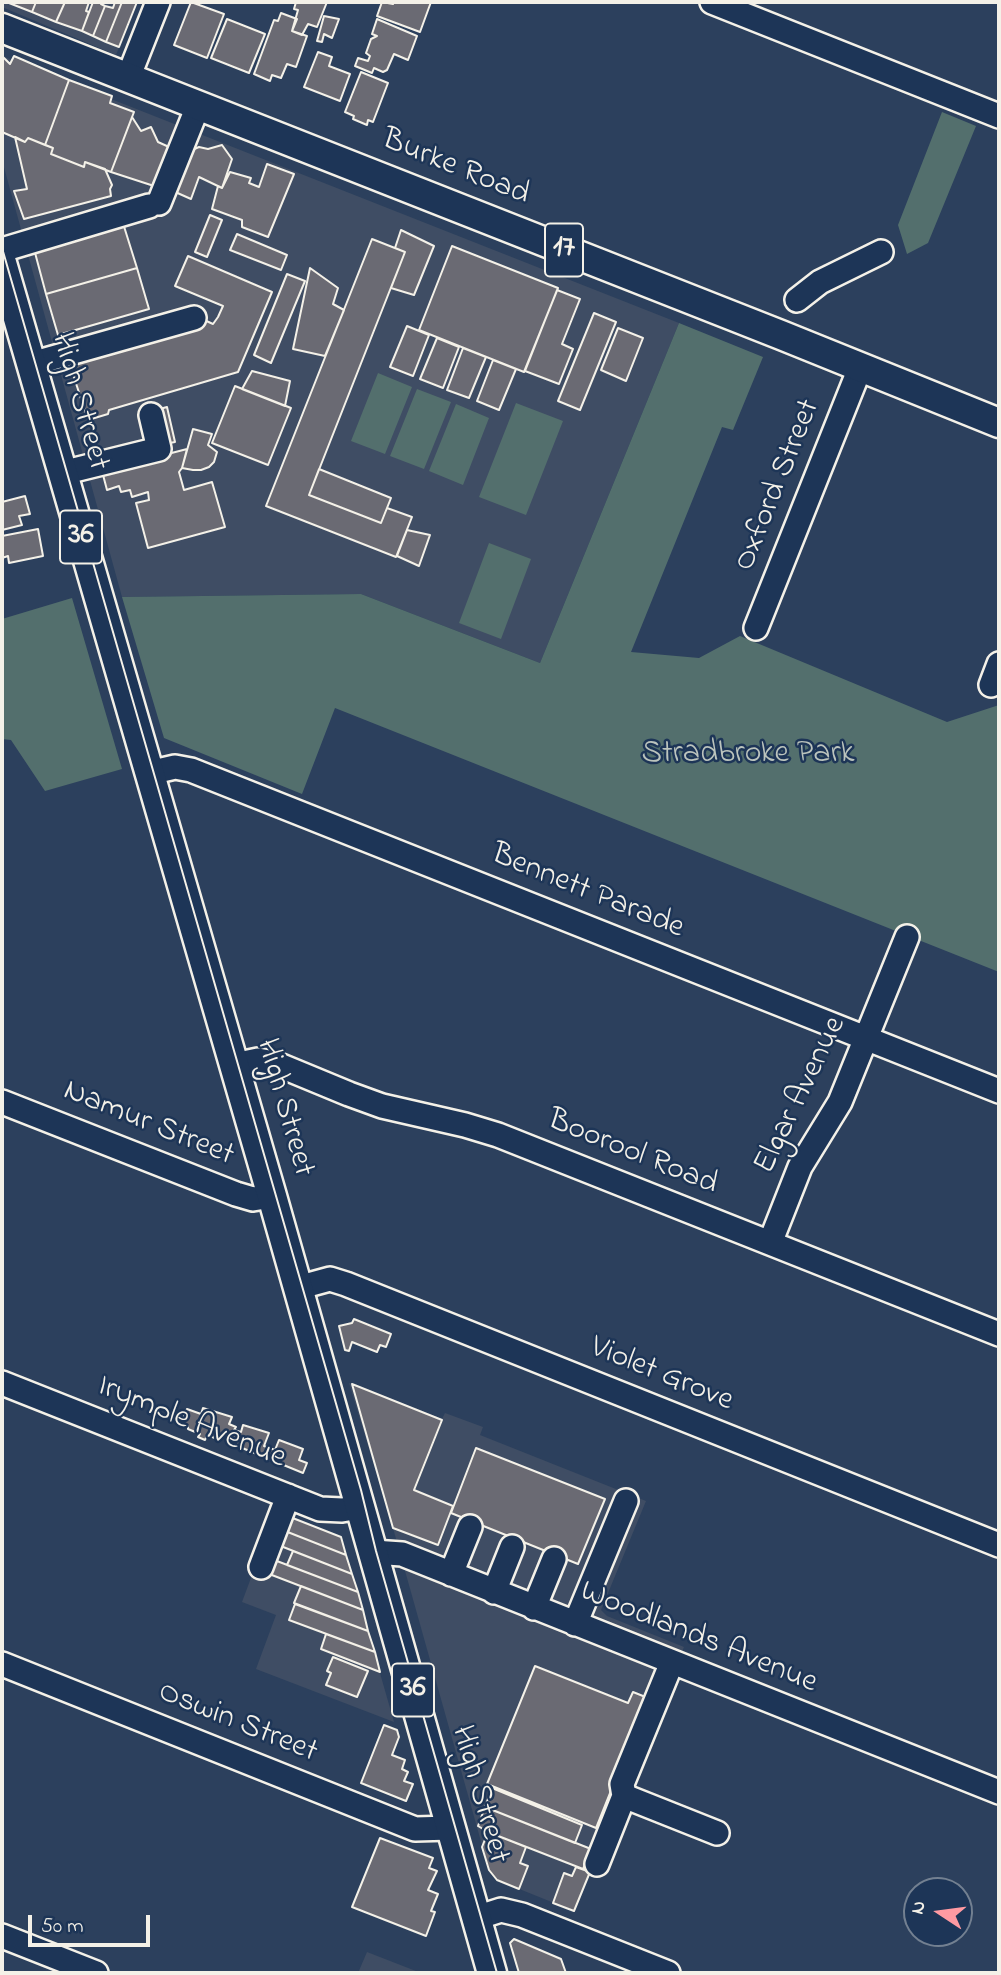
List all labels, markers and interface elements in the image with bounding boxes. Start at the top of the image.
street label: Burke Road [376,122,534,216]
road number: 17 [545,224,583,276]
street label: High Street [40,329,116,475]
street label: Oxford Street [727,395,831,577]
road number: 36 [60,510,102,564]
park label: Stradbroke Park [641,737,855,775]
street label: Bennett Parade [485,837,689,949]
street label: Elgar Avenue [747,1011,857,1181]
street label: High Street [245,1035,321,1181]
street label: Namur Street [57,1073,239,1177]
street label: Boorool Road [541,1102,723,1206]
street label: Violet Grove [584,1330,738,1422]
street label: Irymple Avenue [91,1369,291,1479]
street label: Woodlands Avenue [574,1574,822,1704]
road number: 36 [392,1664,434,1716]
street label: Oswin Street [152,1675,322,1773]
street label: High Street [440,1722,516,1868]
north arrow [903,1877,973,1947]
text: N [904,1898,934,1917]
scale bar [32,1902,154,1946]
text: 50 m [41,1912,84,1942]

